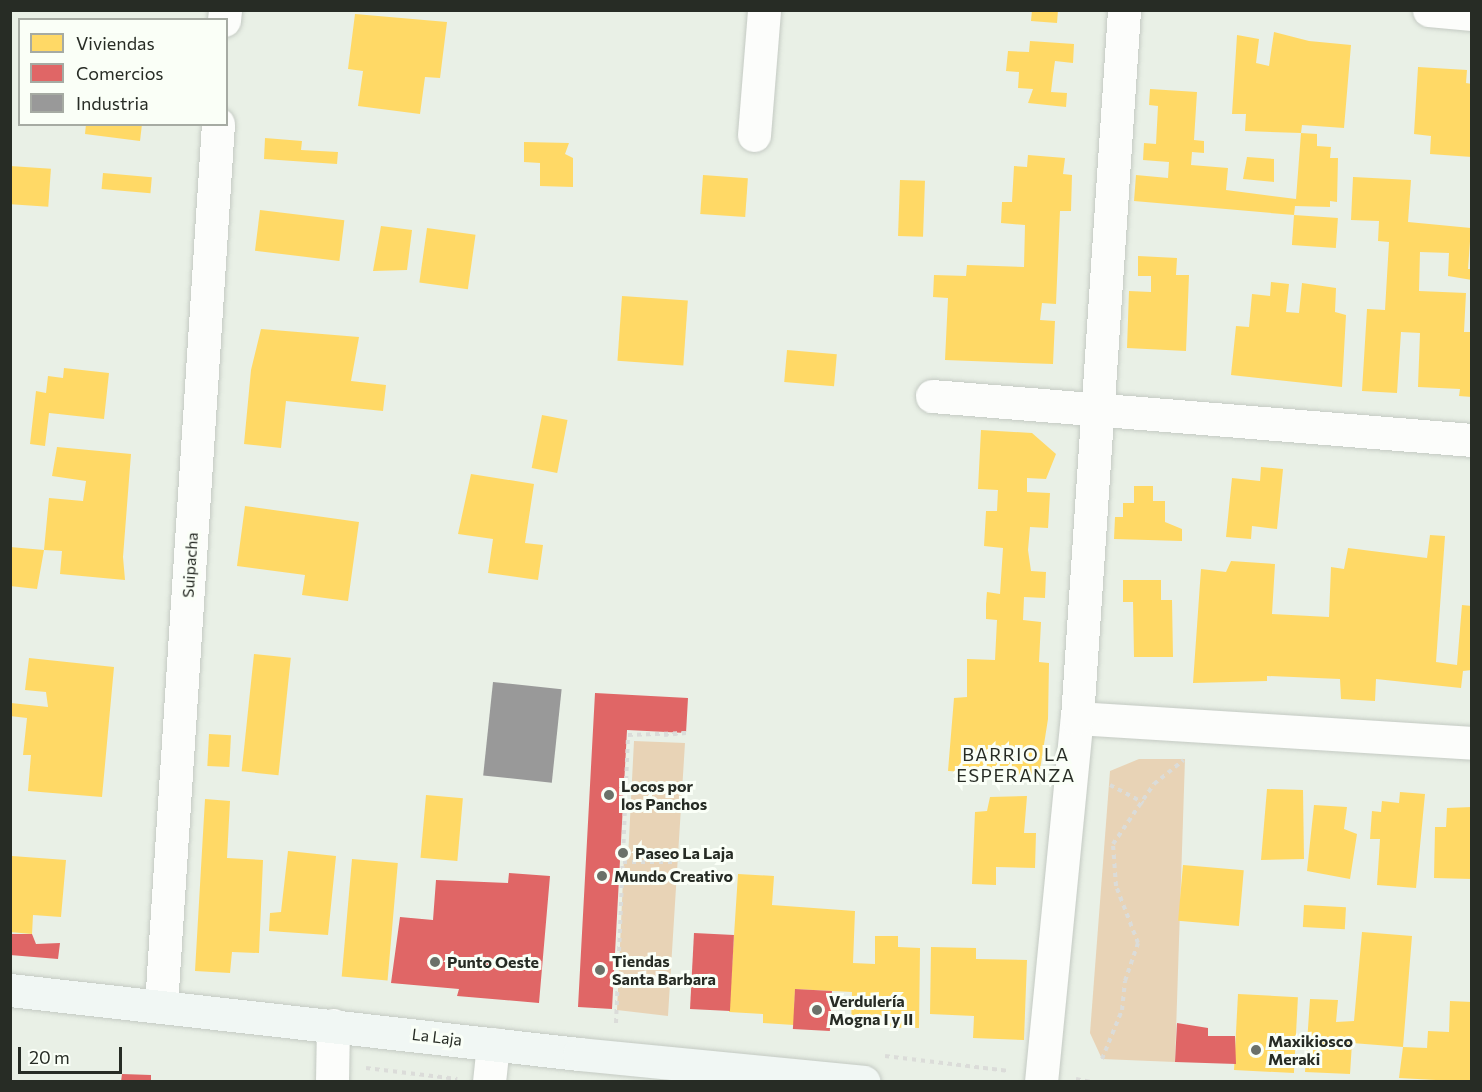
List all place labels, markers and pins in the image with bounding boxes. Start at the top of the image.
place label: Locos por los Panchos [621,776,707,814]
marker: Locos por los Panchos [602,788,616,802]
place label: Paseo La Laja [635,843,734,863]
marker: Paseo La Laja [616,846,630,860]
place label: Mundo Creativo [614,866,733,886]
marker: Mundo Creativo [595,869,609,883]
place label: Tiendas Santa Barbara [612,951,716,989]
place label: Punto Oeste [447,952,539,972]
marker: Punto Oeste [428,955,442,969]
marker: Tiendas Santa Barbara [593,963,607,977]
place label: Verdulería Mogna I y II [829,991,913,1029]
marker: Verdulería Mogna I y II [810,1003,824,1017]
place label: Maxikiosco Meraki [1268,1031,1353,1069]
marker: Maxikiosco Meraki [1249,1043,1263,1057]

